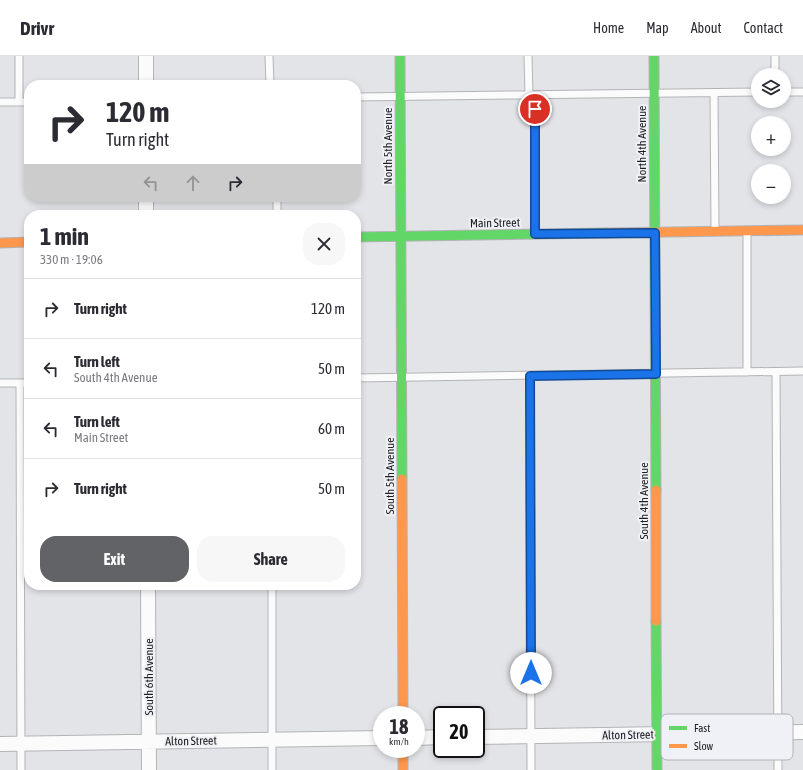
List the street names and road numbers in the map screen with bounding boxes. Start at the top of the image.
street label: North 4th Avenue [635,106,649,182]
street label: North 5th Avenue [381,108,395,184]
street label: Main Street [470,216,521,230]
street label: South 5th Avenue [383,437,397,515]
street label: South 4th Avenue [637,462,651,540]
street label: South 6th Avenue [142,638,156,716]
street label: Alton Street [602,728,655,742]
street label: Alton Street [165,734,218,748]

